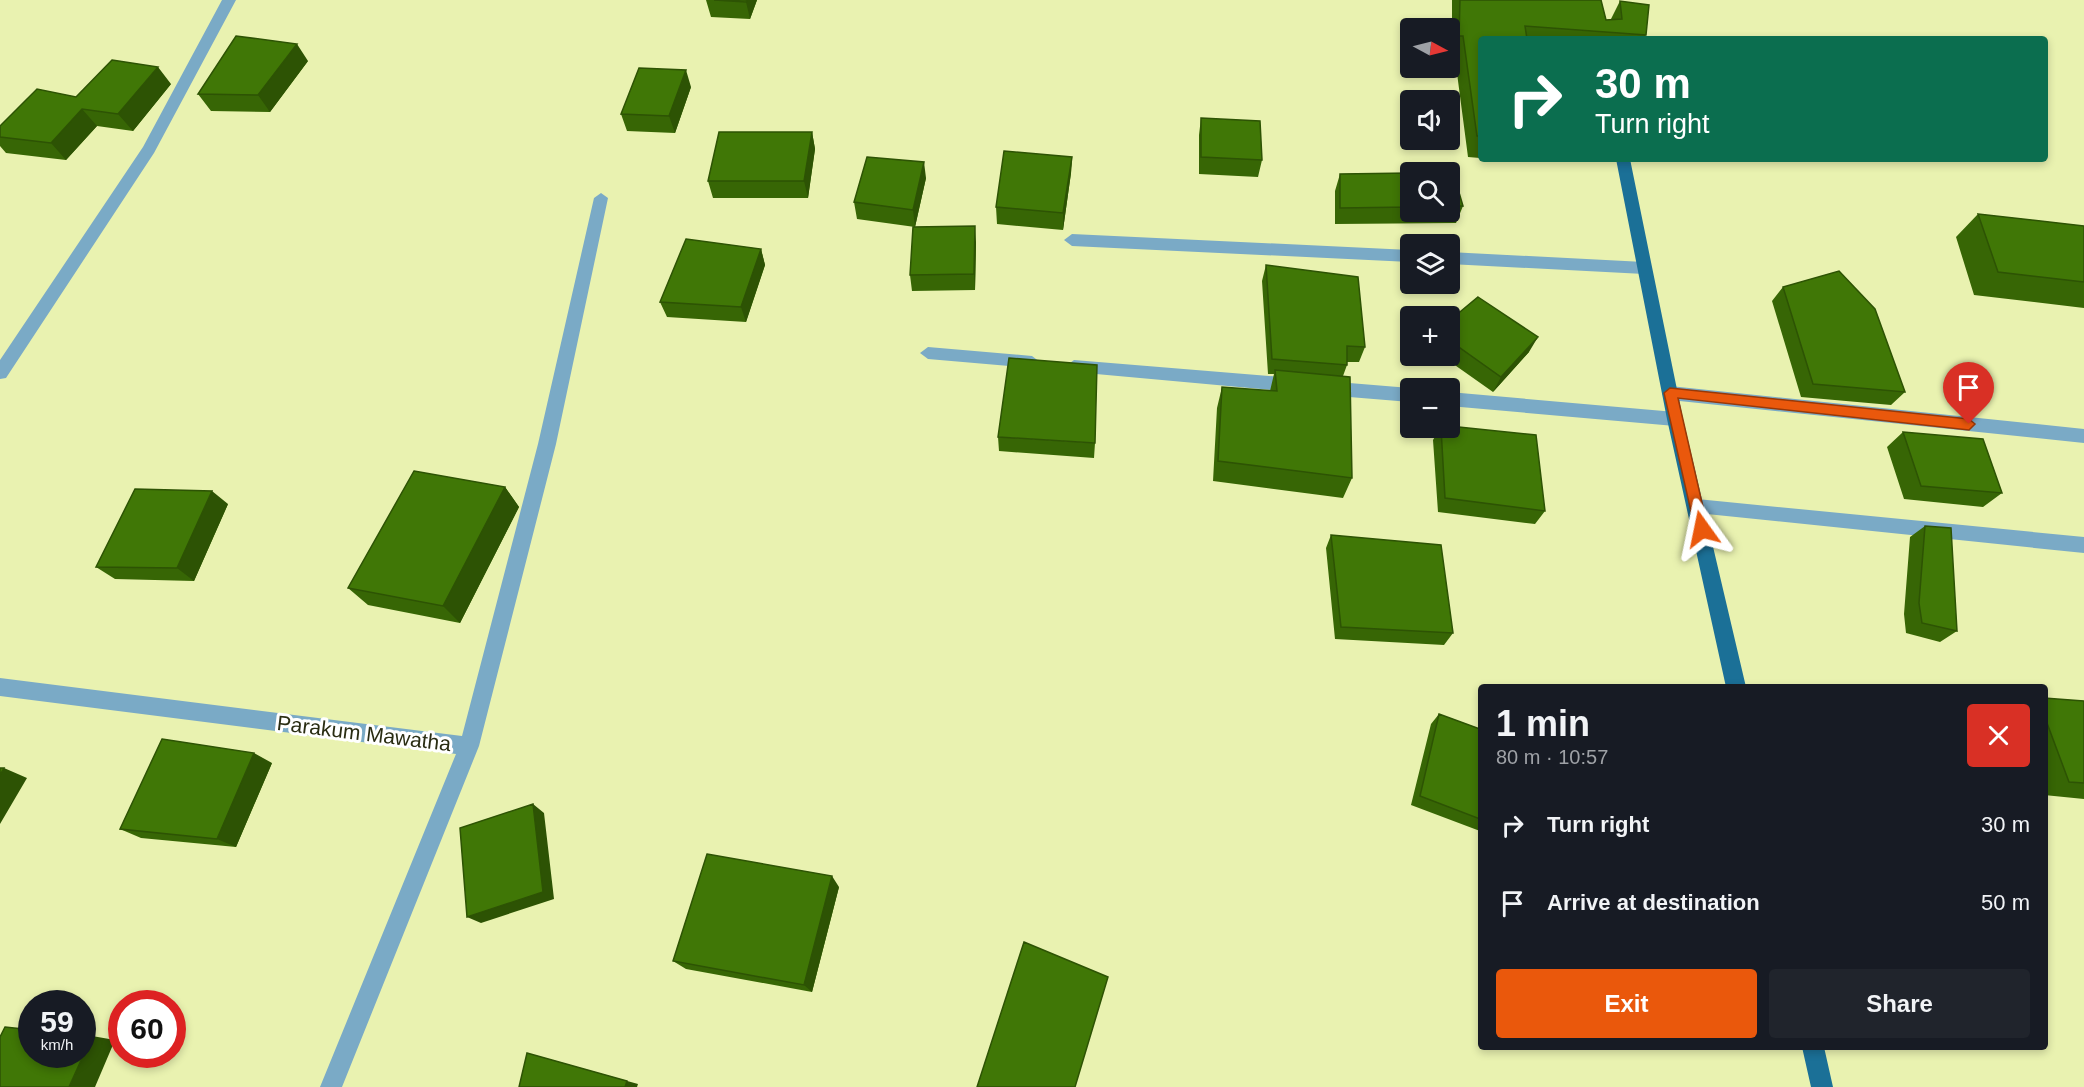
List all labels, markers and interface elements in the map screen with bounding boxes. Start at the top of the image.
north arrow [1400,18,1460,78]
map controls [1400,18,1460,438]
icon: right [1496,60,1574,138]
text: 30 m [1595,60,1691,107]
button: sound [1400,90,1460,150]
text: Turn right [1595,109,1710,139]
button: search [1400,162,1460,222]
button: layers [1400,234,1460,294]
button: + [1400,306,1460,366]
pin [1943,362,1994,424]
icon: arrive [1952,371,1985,404]
button: − [1400,378,1460,438]
position arrow [1670,497,1734,561]
text: 1 min [1496,703,1590,744]
button: close [1967,704,2030,767]
street label: Parakum Mawatha [276,711,453,755]
text: 80 m · 10:57 [1496,746,1608,768]
icon: right [1496,809,1529,842]
text: Turn right [1547,812,1649,837]
text: 30 m [1981,812,2030,837]
icon: arrive [1496,887,1529,920]
text: Arrive at destination [1547,890,1760,915]
text: 50 m [1981,890,2030,915]
button: Exit [1496,969,1757,1038]
button: Share [1769,969,2030,1038]
speed limit sign: 60 [108,990,186,1068]
text: 59 [40,1005,74,1038]
text: km/h [41,1036,73,1053]

